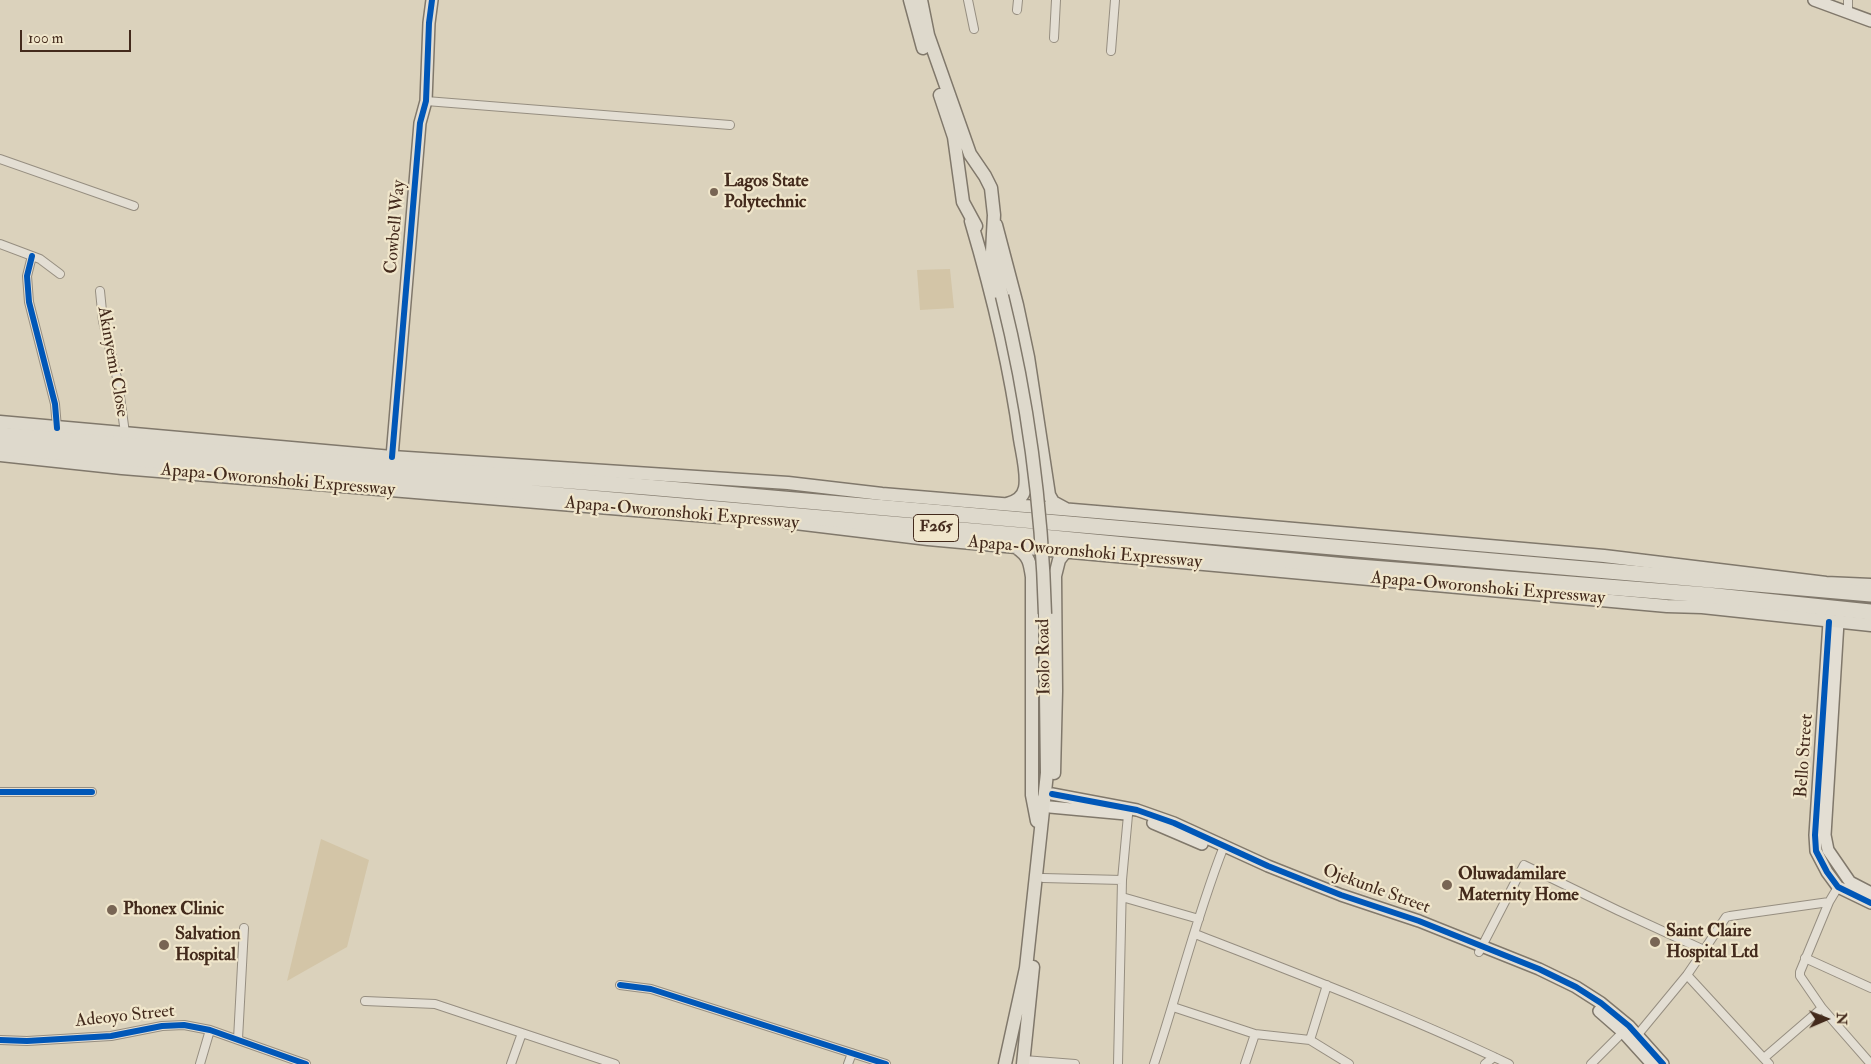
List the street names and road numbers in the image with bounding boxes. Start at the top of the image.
street label: Cowbell Way [381,179,411,275]
street label: Akinyemi Close [92,305,132,419]
street label: Apapa-Oworonshoki Expressway [160,460,396,502]
street label: Apapa-Oworonshoki Expressway [564,493,800,535]
road number: F265 [914,514,958,542]
street label: Apapa-Oworonshoki Expressway [967,532,1203,574]
street label: Apapa-Oworonshoki Expressway [1370,568,1606,610]
street label: Isolo Road [1034,619,1056,695]
street label: Bello Street [1791,713,1819,799]
street label: Ojekunle Street [1319,861,1433,919]
street label: Adeoyo Street [74,1001,176,1033]

